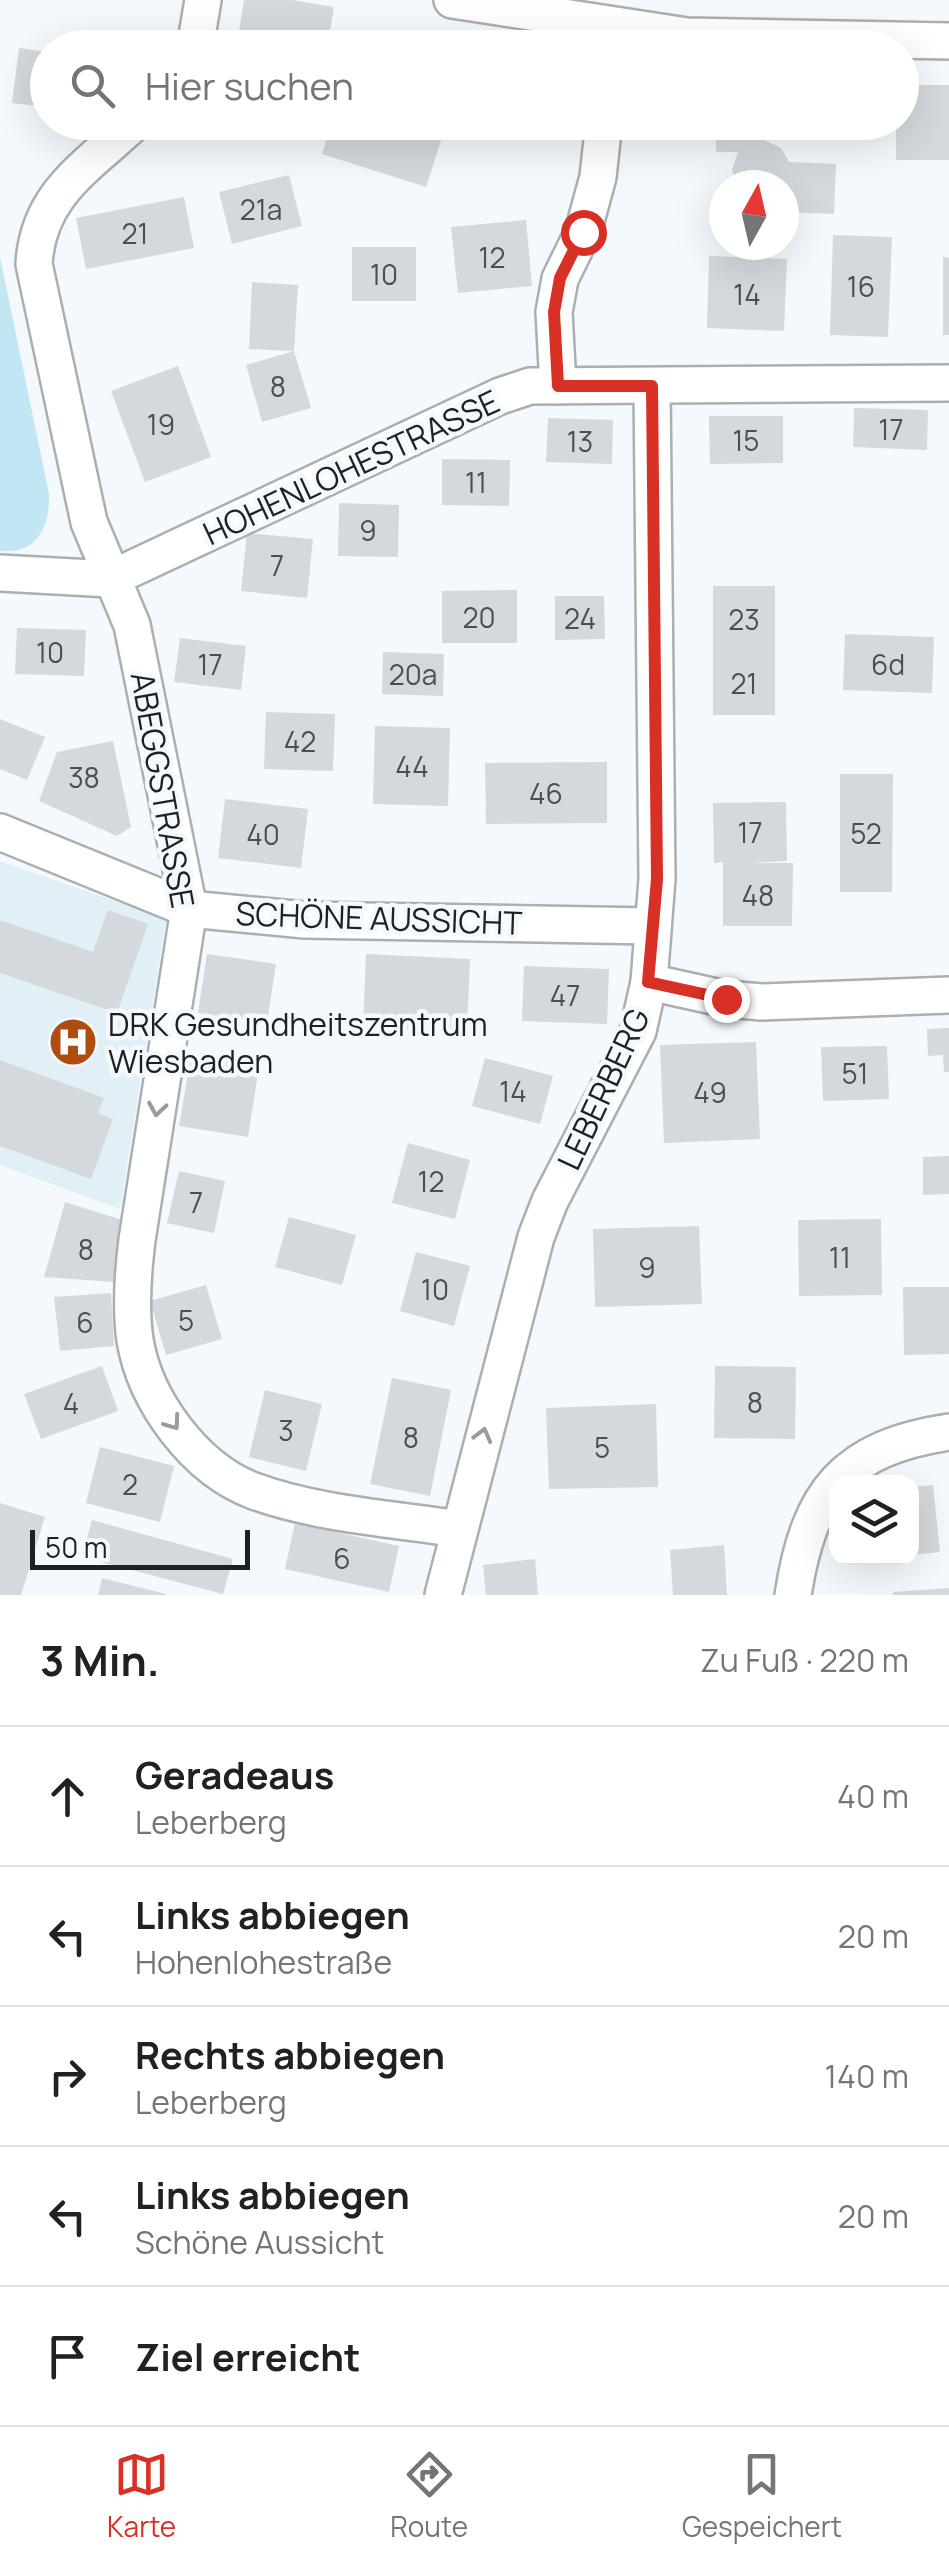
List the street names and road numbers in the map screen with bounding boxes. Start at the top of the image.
street label: HOHENLOHESTRASSE [196,379,506,555]
street label: ABEGGSTRASSE [121,668,205,912]
street label: SCHÖNE AUSSICHT [235,891,523,945]
street label: LEBERBERG [546,1001,660,1177]

